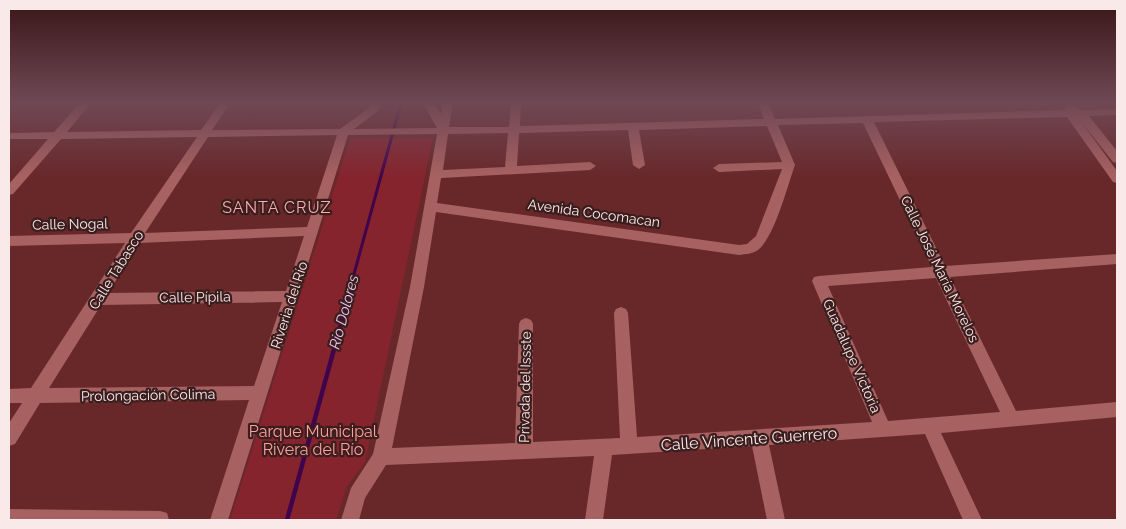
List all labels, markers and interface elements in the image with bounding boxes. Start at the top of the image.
street label: Calle José María Morelos [898,193,983,345]
street label: Avenida Cocomacan [527,196,661,230]
district label: SANTA CRUZ [222,198,332,217]
street label: Calle Nogal [32,215,108,233]
street label: Calle Tabasco [85,228,147,312]
street label: Riveria del Río [267,259,311,351]
water label: Río Dolores [325,273,363,351]
street label: Calle Pípila [159,288,231,306]
street label: Guadalupe Victoria [820,297,884,415]
street label: Privada del Issste [516,331,534,443]
street label: Prolongación Colima [81,386,215,404]
park label: Parque Municipal Rivera del Río [249,422,378,459]
street label: Calle Vincente Guerrero [660,423,838,455]

